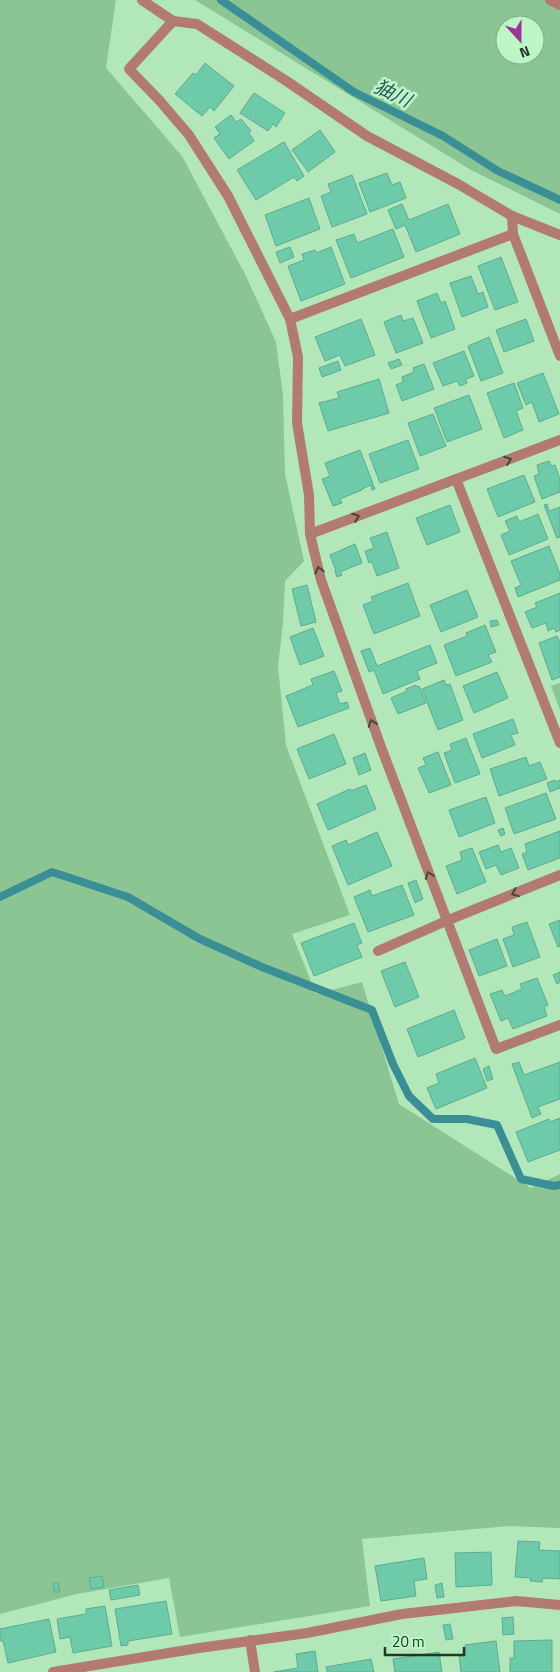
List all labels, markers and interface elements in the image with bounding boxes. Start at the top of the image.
north arrow [495,15,545,65]
text: N [517,41,533,64]
water label: 㹨川 [370,71,418,115]
one-way arrow [503,456,511,466]
one-way arrow [351,513,359,523]
one-way arrow [314,565,325,574]
one-way arrow [368,719,378,728]
one-way arrow [425,872,435,880]
one-way arrow [511,887,520,898]
scale bar [385,1624,464,1656]
text: 20 m [392,1630,425,1653]

